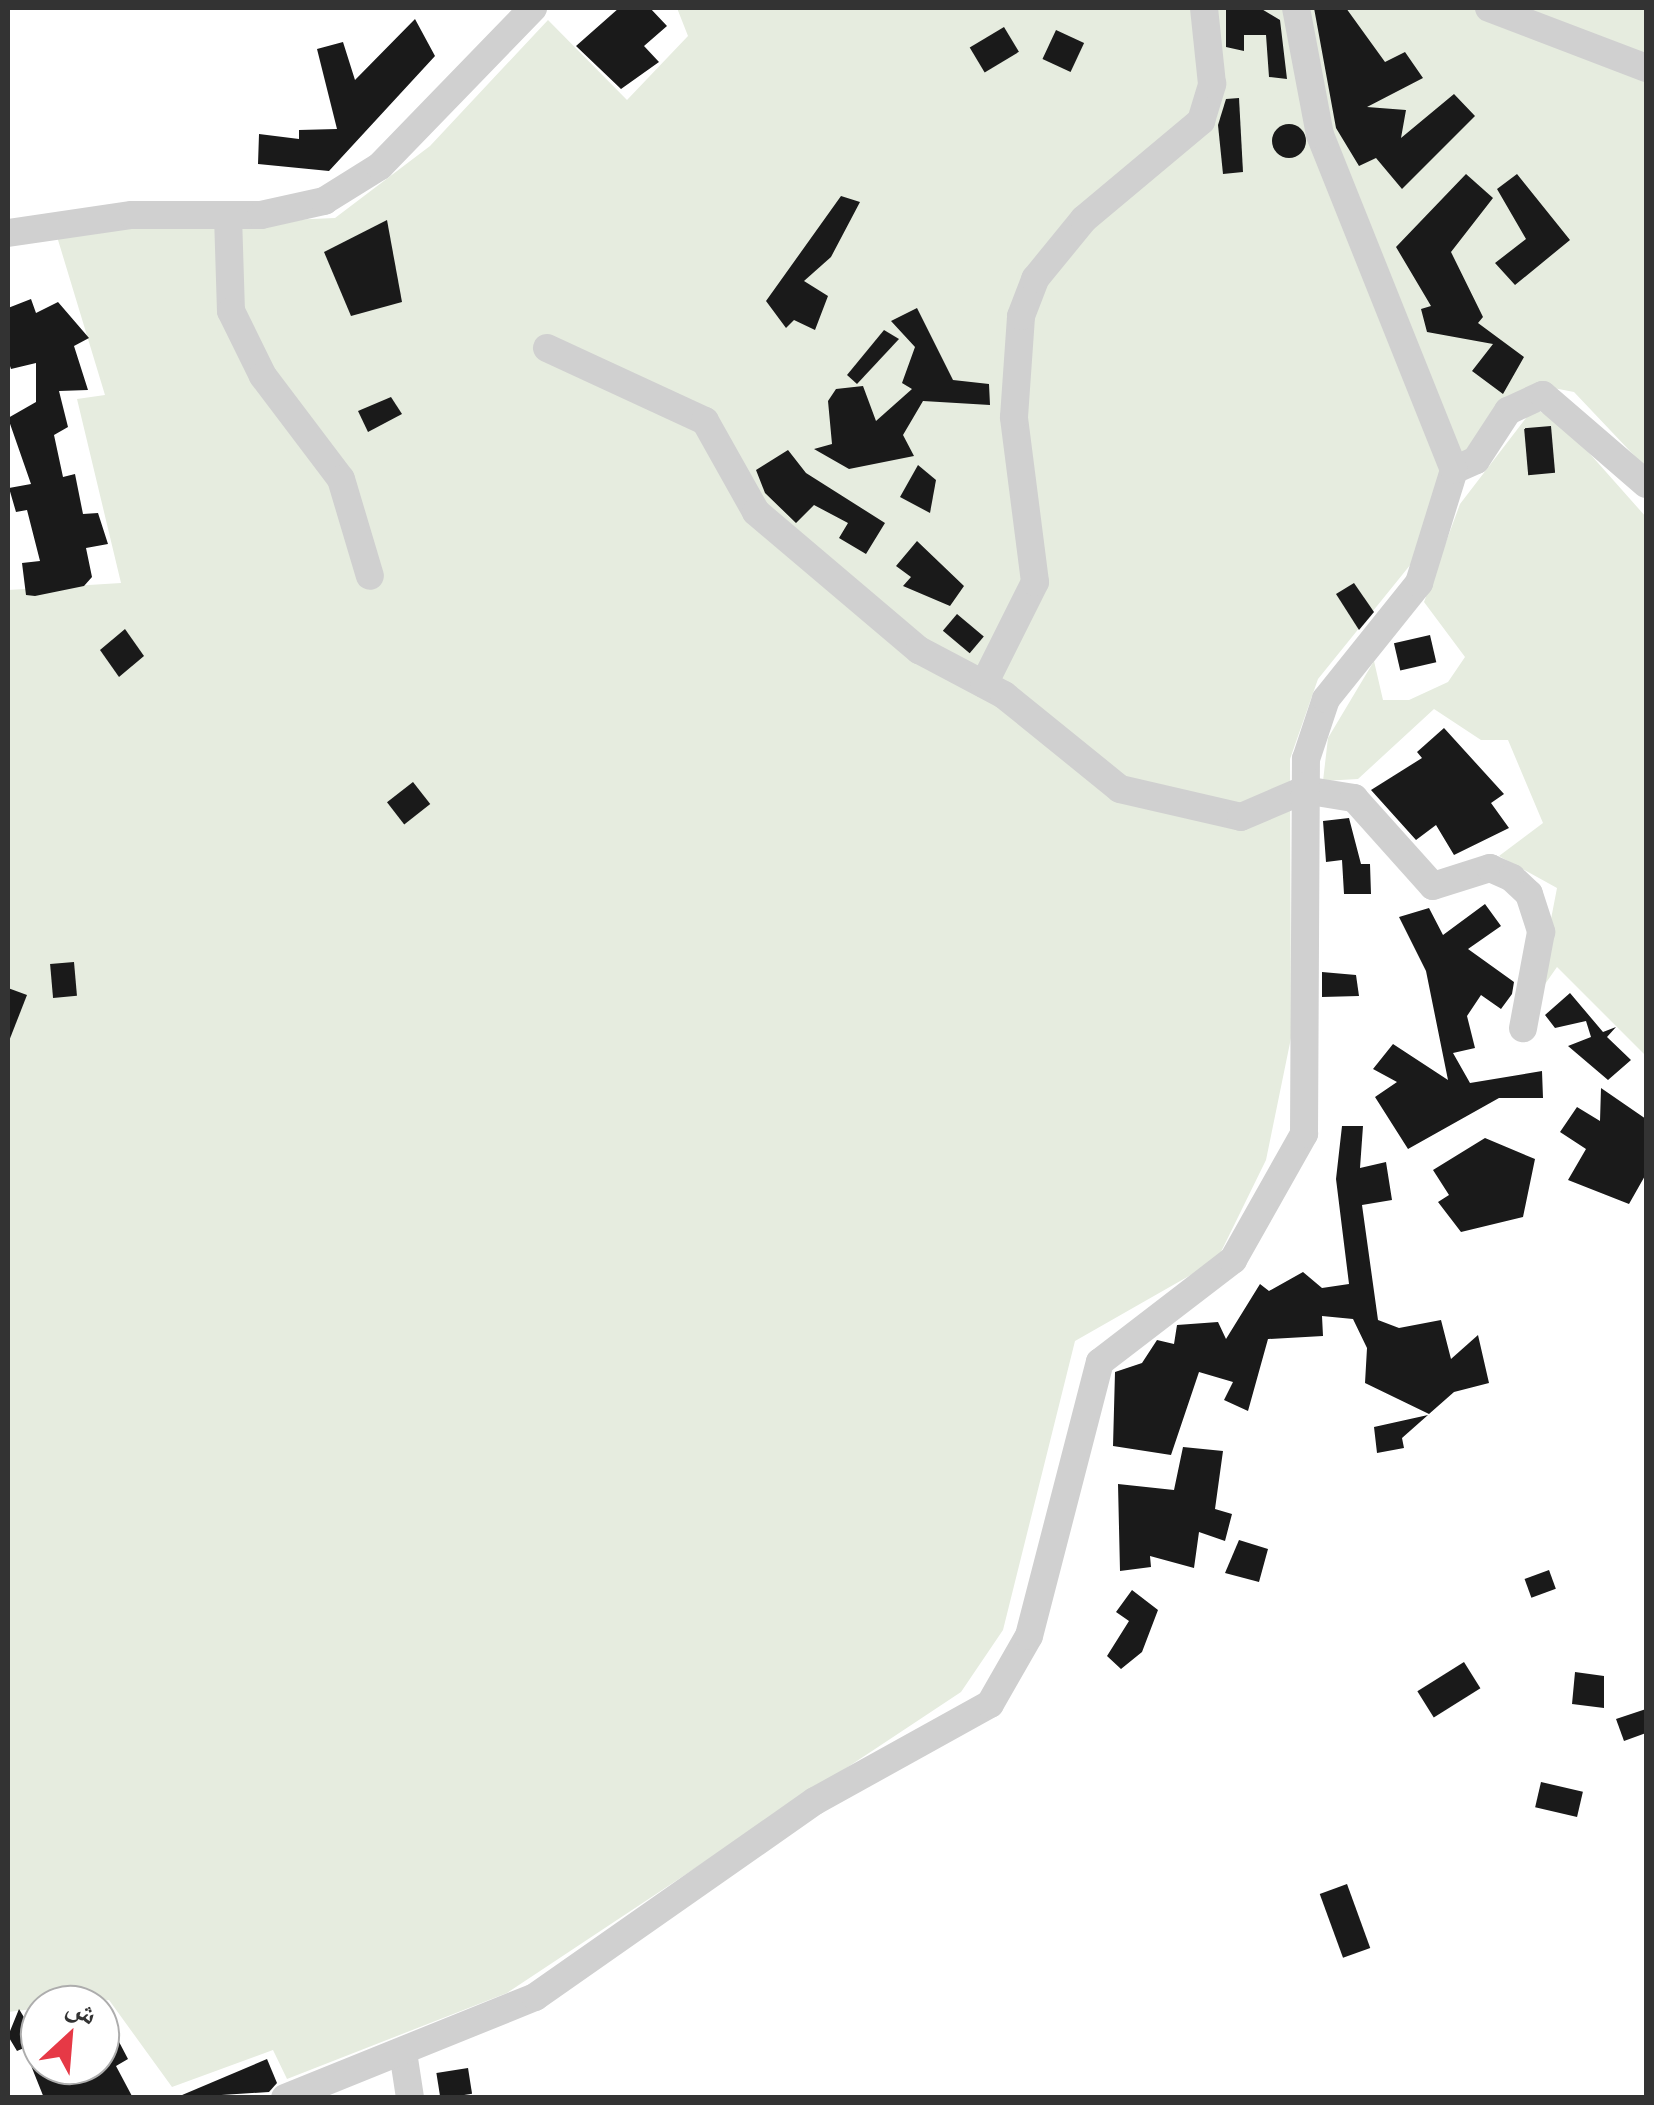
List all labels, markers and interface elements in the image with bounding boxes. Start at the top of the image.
north arrow [20,1985,120,2085]
text: ش [61,1986,104,2033]

